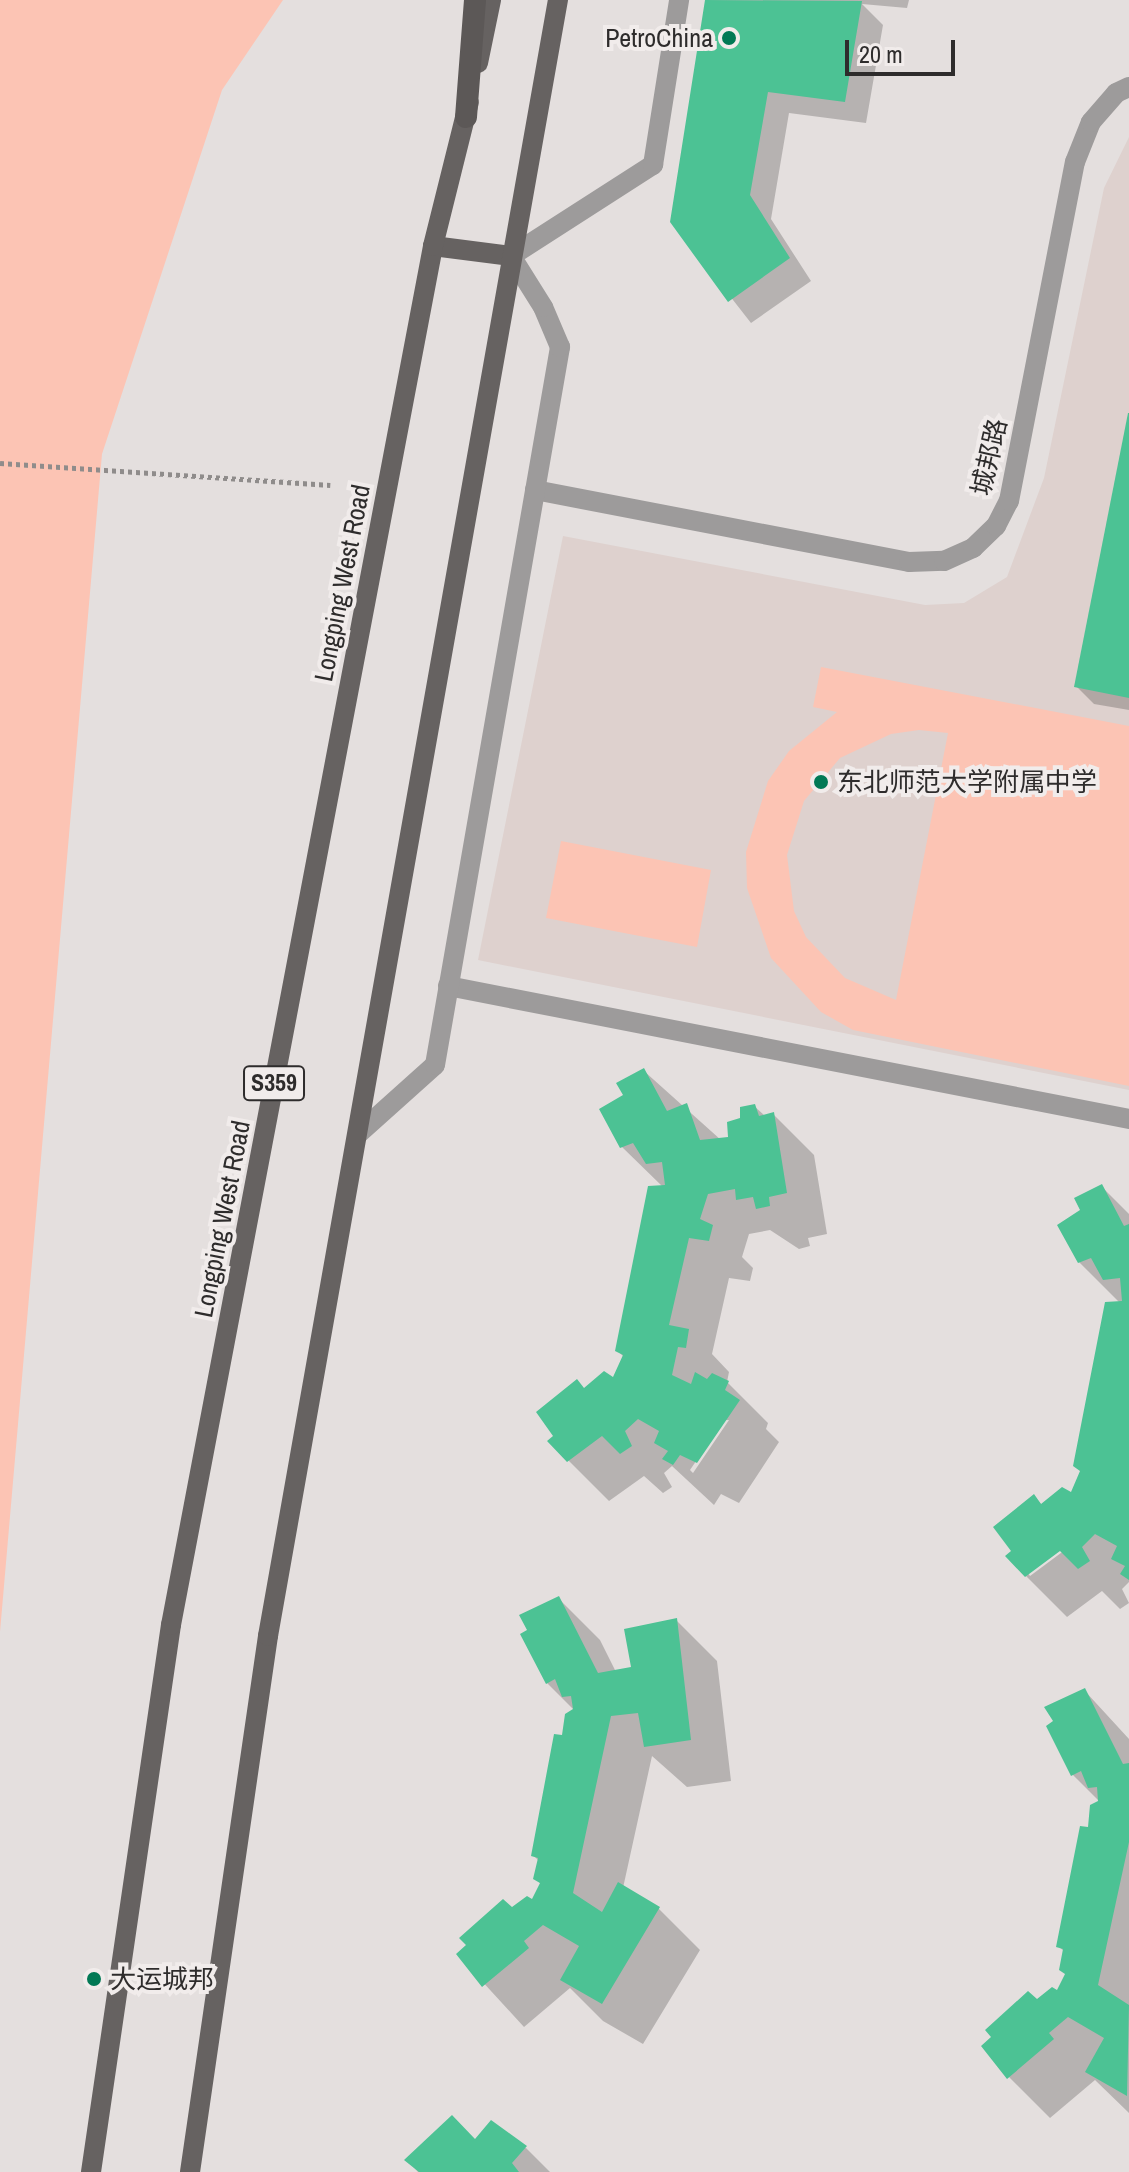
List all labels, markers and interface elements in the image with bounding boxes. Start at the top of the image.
place label: PetroChina [605,22,713,54]
scale bar [849,24,959,74]
marker: PetroChina [720,29,738,47]
text: 20 m [859,38,903,70]
street label: 城邦路 [965,415,1013,499]
street label: Longping West Road [308,482,376,684]
place label: 东北师范大学附属中学 [837,766,1097,798]
marker: 东北师范大学附属中学 [812,773,830,791]
road number: S359 [242,1063,306,1103]
street label: Longping West Road [188,1118,256,1320]
place label: 大运城邦 [110,1963,214,1995]
marker: 大运城邦 [85,1970,103,1988]

